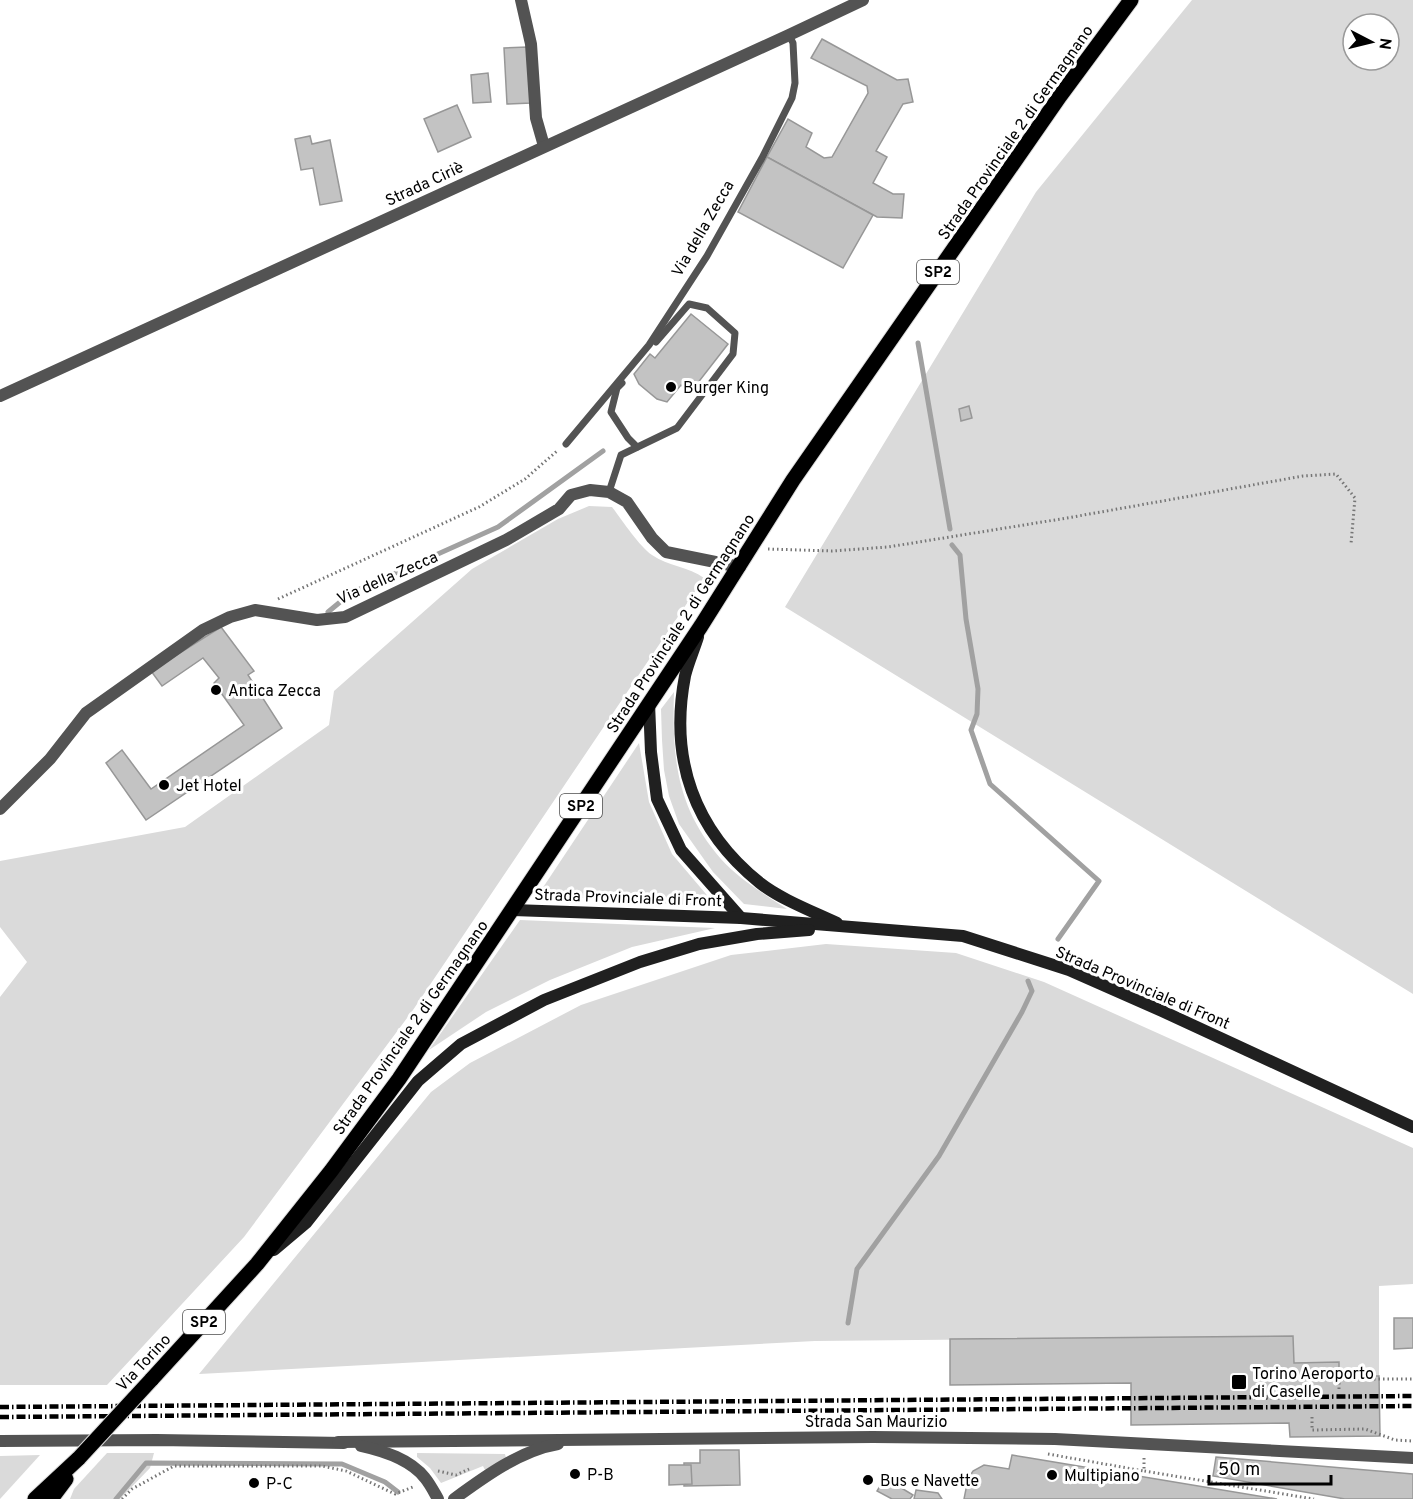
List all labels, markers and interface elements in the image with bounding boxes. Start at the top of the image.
north arrow [1341,12,1401,72]
street label: Strada Provinciale 2 di Germagnano [935,22,1099,244]
text: N [1373,37,1395,51]
street label: Strada Ciriè [383,158,467,212]
street label: Via della Zecca [668,177,739,281]
road number: SP2 [917,260,959,284]
place label: Burger King [683,379,769,399]
marker: Burger King [664,380,678,394]
street label: Strada Provinciale 2 di Germagnano [603,511,760,737]
street label: Via della Zecca [334,548,441,610]
place label: Antica Zecca [228,682,321,702]
marker: Antica Zecca [209,683,223,697]
place label: Jet Hotel [176,777,242,797]
marker: Jet Hotel [157,778,171,792]
road number: SP2 [560,794,602,818]
street label: Strada Provinciale di Front [534,886,722,912]
street label: Strada Provinciale 2 di Germagnano [330,917,494,1139]
street label: Strada Provinciale di Front [1052,943,1233,1035]
road number: SP2 [183,1310,225,1334]
street label: Via Torino [113,1330,176,1396]
place label: Torino Aeroporto di Caselle [1252,1365,1374,1403]
marker: Torino Aeroporto di Caselle [1230,1373,1248,1391]
street label: Strada San Maurizio [805,1413,947,1433]
scale bar [1209,1448,1330,1486]
text: 50 m [1218,1459,1260,1482]
place label: P-B [587,1466,614,1486]
marker: P-B [568,1467,582,1481]
place label: Multipiano [1064,1467,1140,1487]
marker: Multipiano [1045,1468,1059,1482]
place label: Bus e Navette [880,1472,979,1492]
marker: Bus e Navette [861,1473,875,1487]
place label: P-C [266,1475,293,1495]
marker: P-C [247,1476,261,1490]

